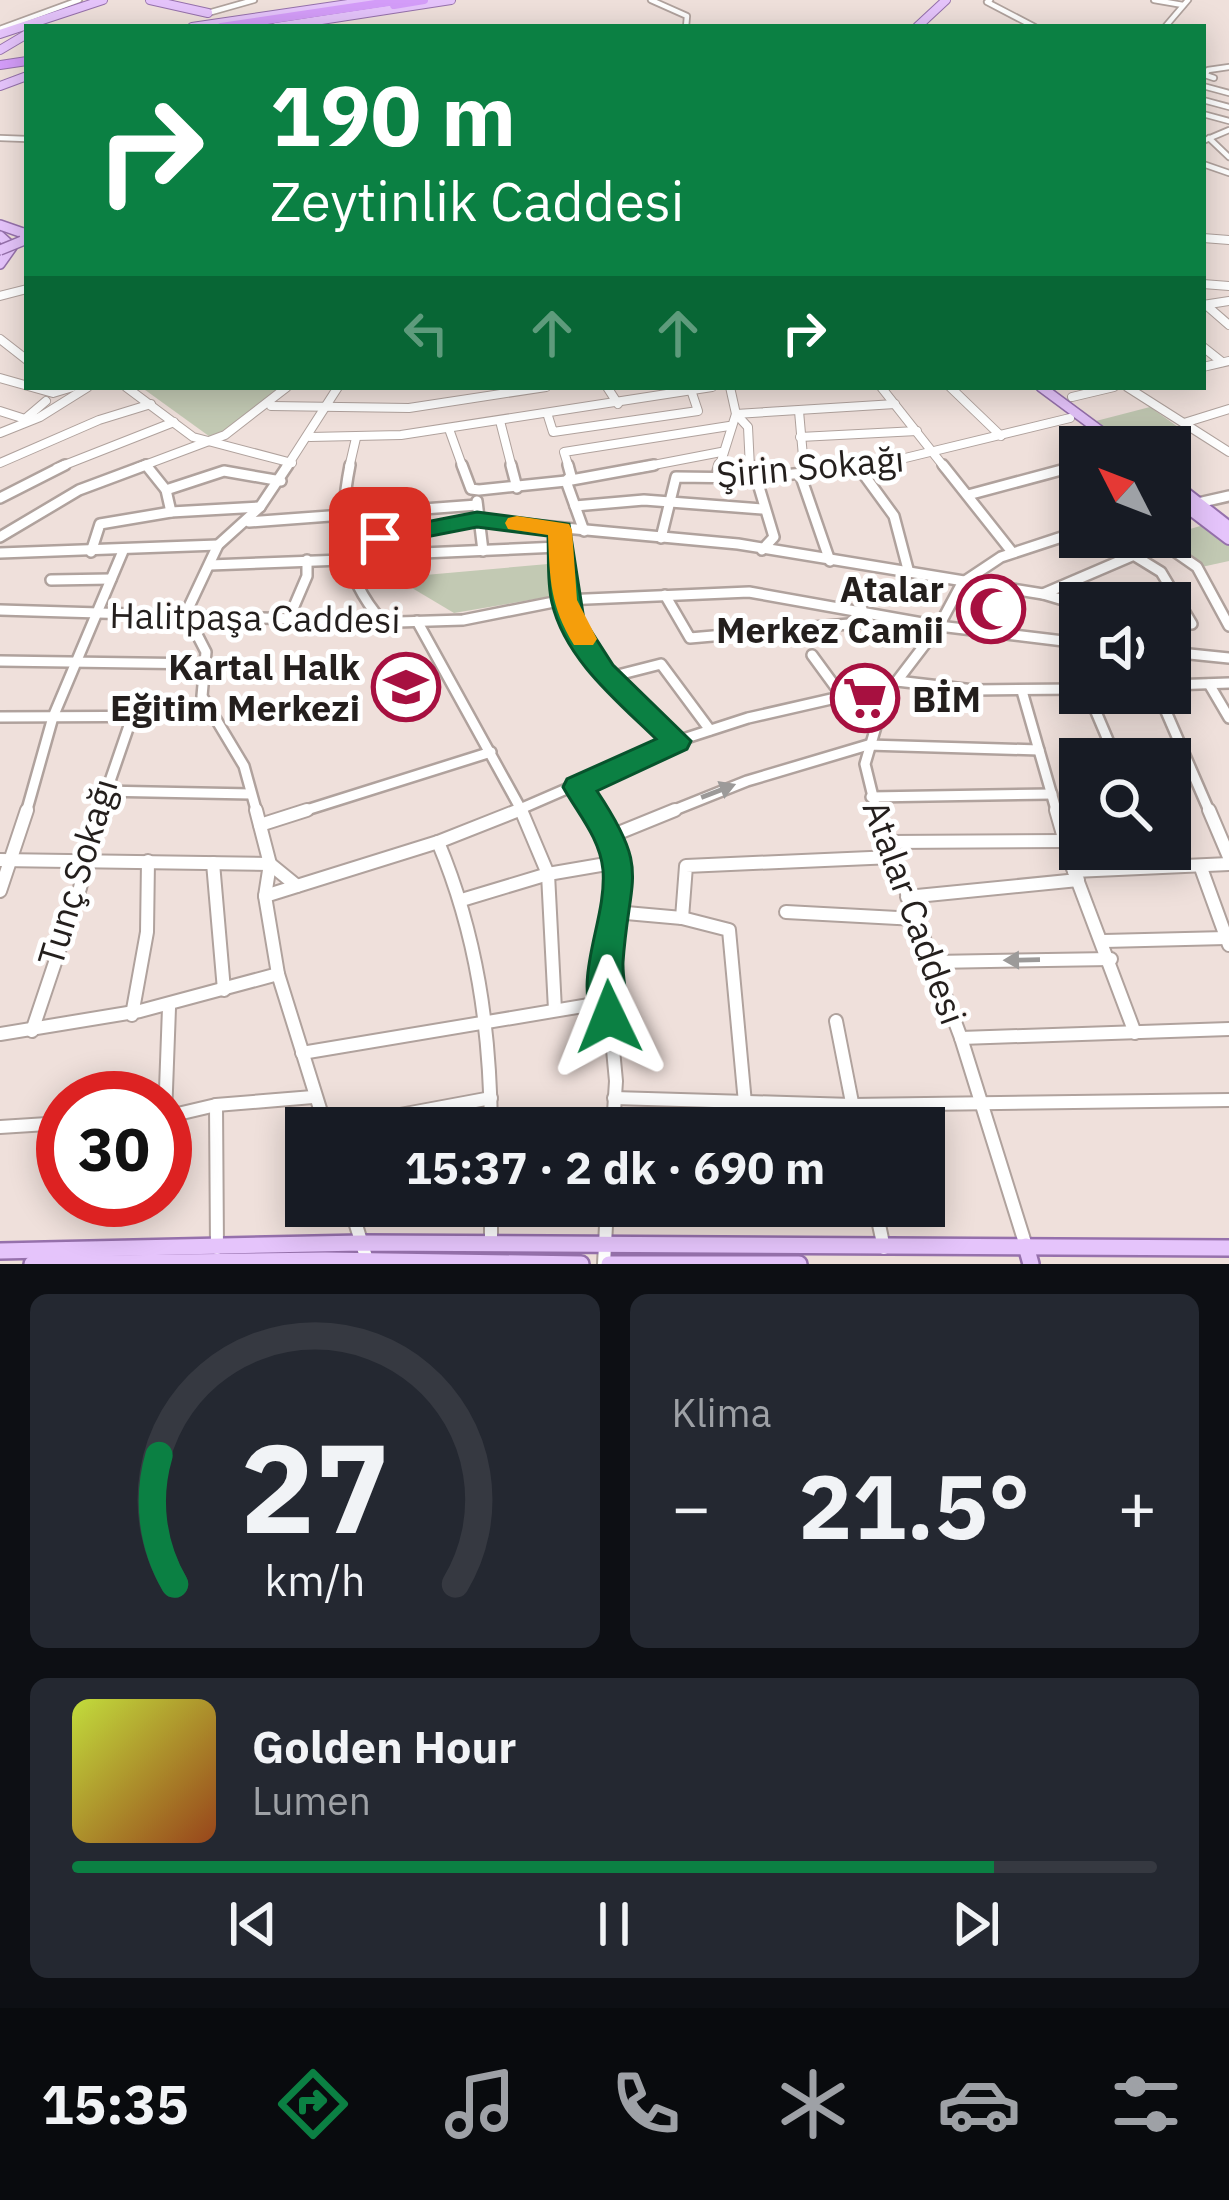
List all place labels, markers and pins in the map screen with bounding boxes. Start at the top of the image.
pin [329,487,431,589]
place label: Atalar Merkez Camii [716,565,944,653]
mosque icon: Atalar Merkez Camii [956,574,1026,644]
place label: Kartal Halk Eğitim Merkezi [110,643,360,731]
school or university icon: Kartal Halk Eğitim Merkezi [371,652,441,722]
supermarket icon: BİM [830,663,900,733]
place label: BİM [912,675,981,722]

